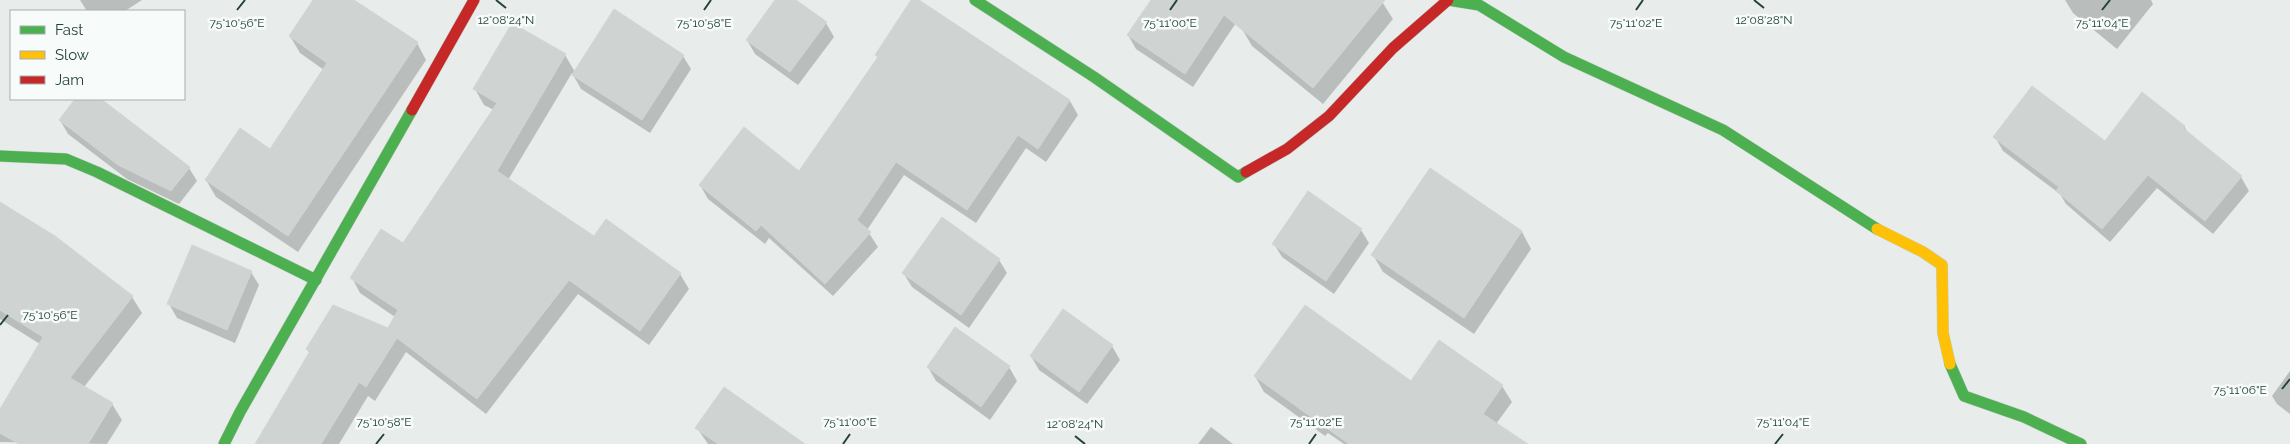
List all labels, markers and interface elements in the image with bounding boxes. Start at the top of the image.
legend [10,10,185,100]
text: 12°08'24"N [478,13,534,27]
text: 12°08'28"N [1735,13,1793,27]
text: 75°10'56"E [209,16,265,30]
text: 75°10'58"E [677,16,731,30]
text: 75°11'00"E [1143,16,1197,30]
text: 75°11'02"E [1610,16,1662,30]
text: 75°11'04"E [2076,16,2128,30]
text: Fast [55,21,83,39]
text: Slow [55,46,89,64]
text: Jam [55,71,84,89]
text: 75°10'56"E [22,308,78,322]
text: 75°11'06"E [2213,383,2267,397]
text: 75°10'58"E [357,415,411,429]
text: 75°11'00"E [823,415,877,429]
text: 75°11'02"E [1290,415,1342,429]
text: 75°11'04"E [1757,415,1809,429]
text: 12°08'24"N [1047,417,1103,431]

